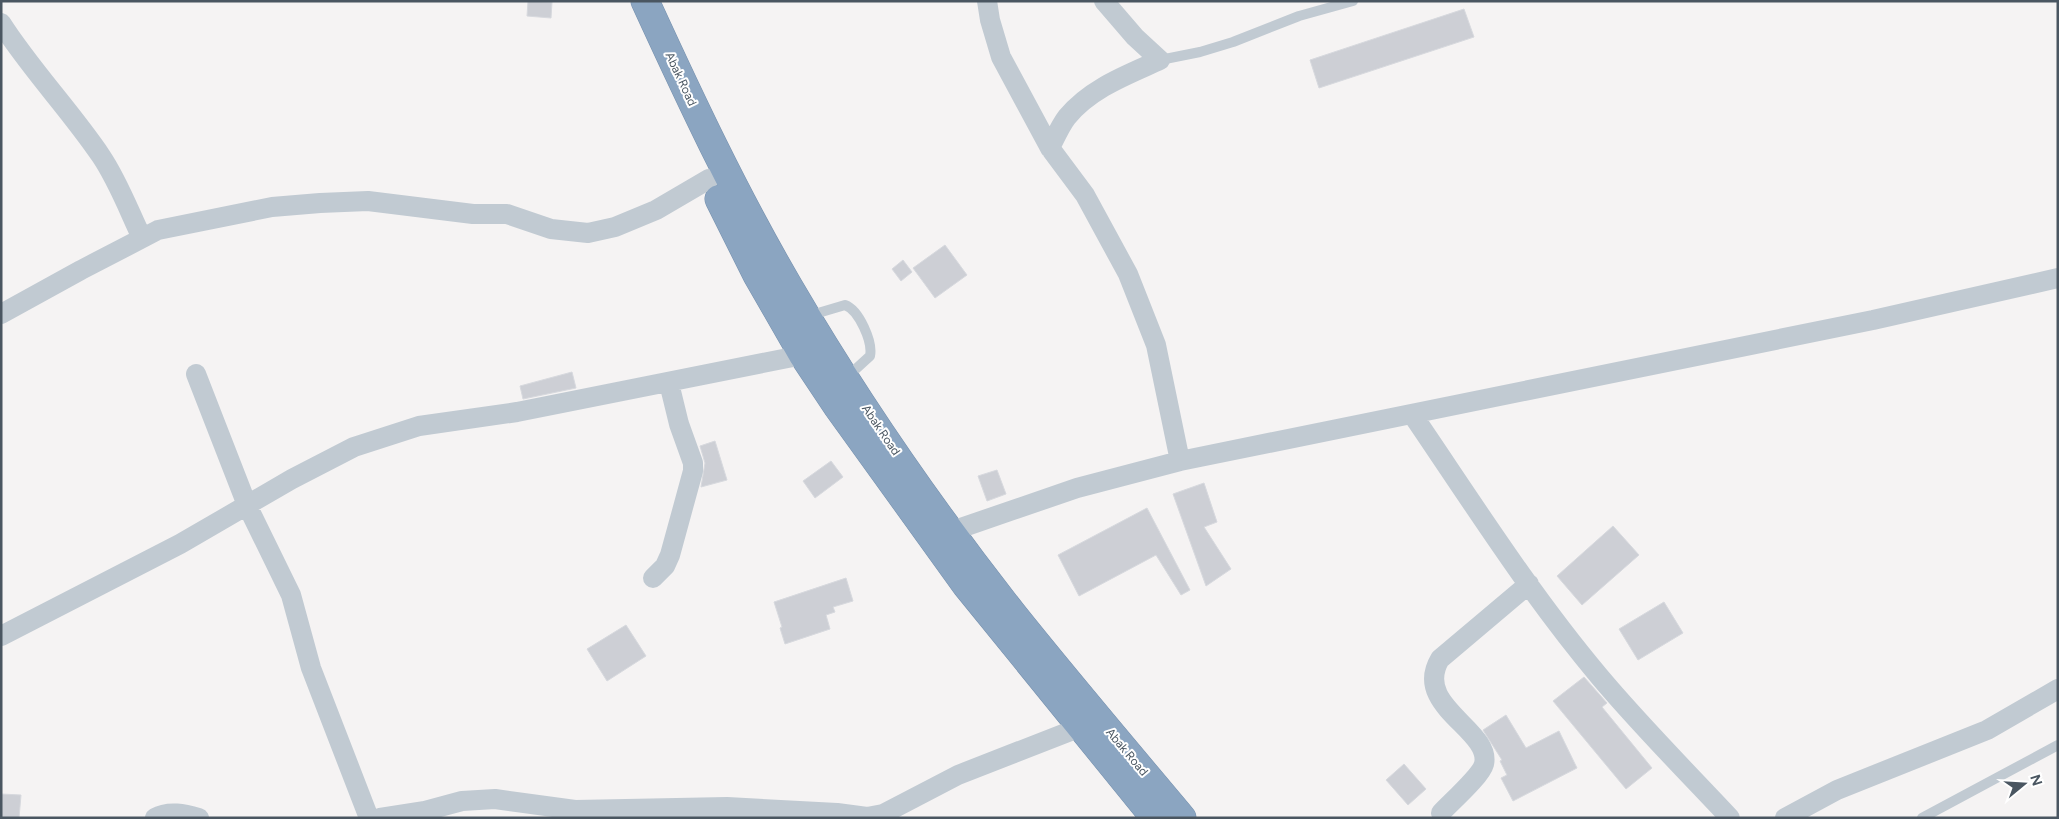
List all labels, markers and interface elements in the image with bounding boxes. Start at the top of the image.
street label: Abak Road [662,50,700,108]
street label: Abak Road [859,402,903,458]
street label: Abak Road [1103,725,1151,779]
north arrow [1999,759,2049,809]
text: N [2026,772,2046,788]

